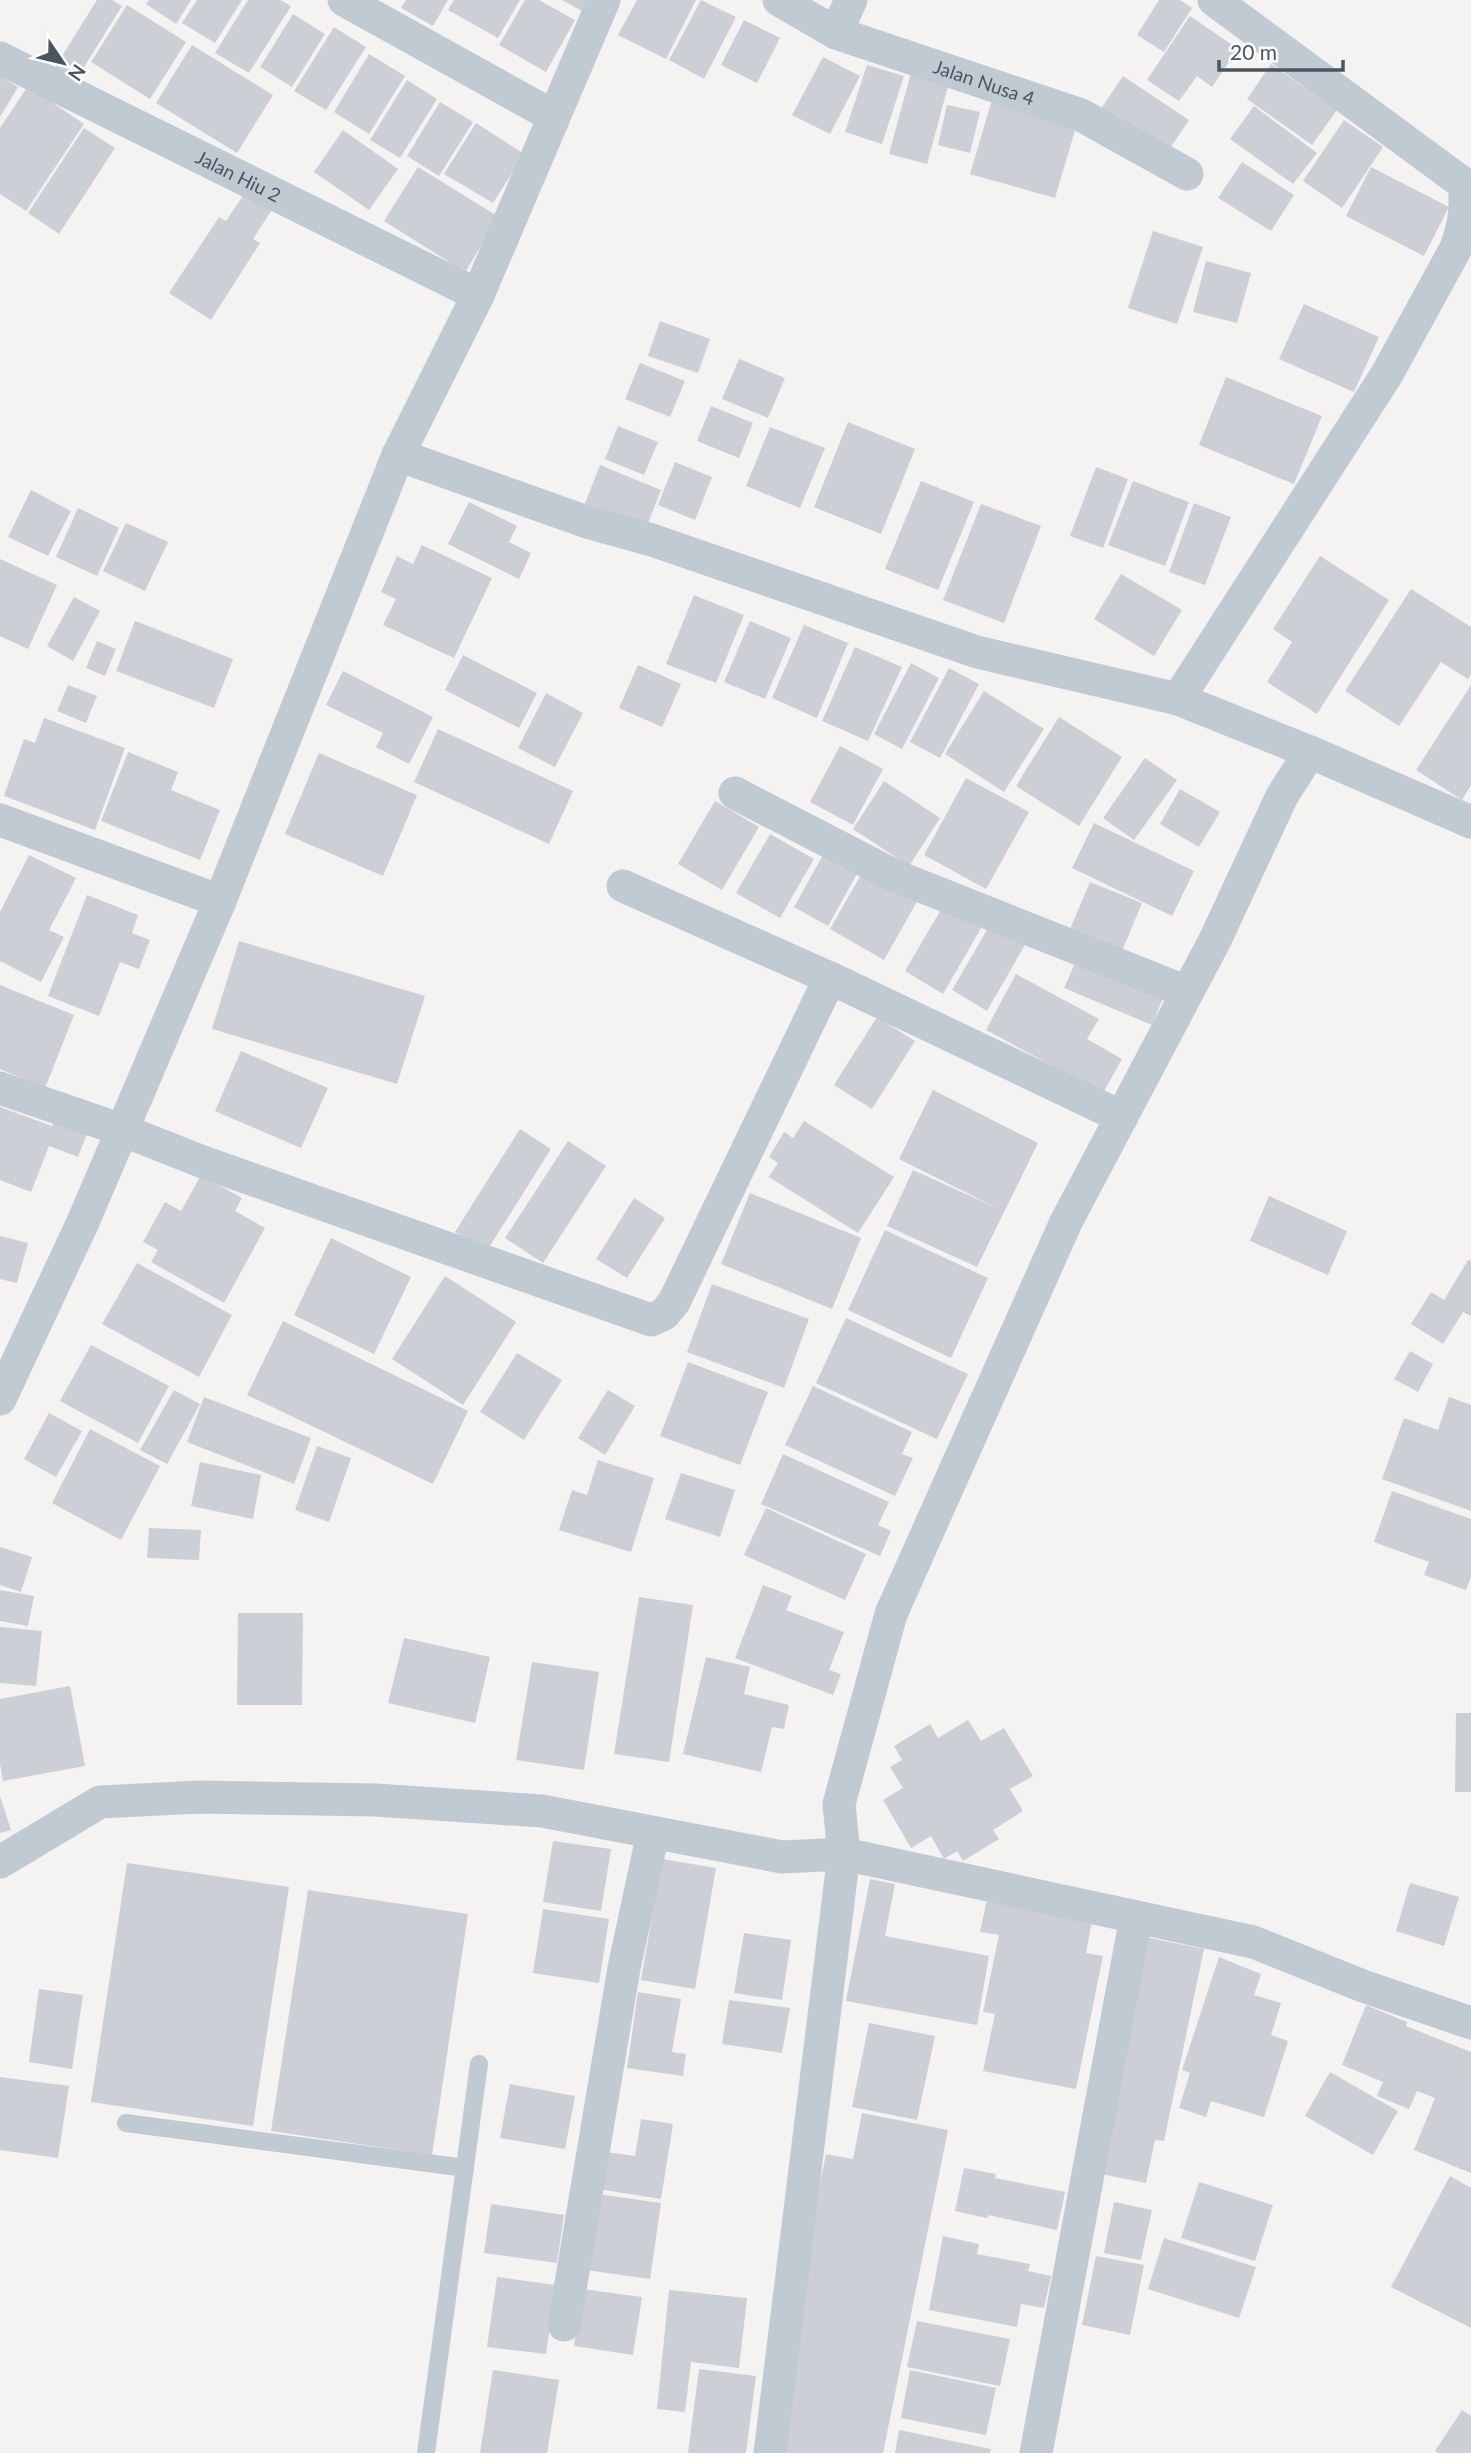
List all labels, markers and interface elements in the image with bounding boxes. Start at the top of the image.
north arrow [28,28,98,98]
scale bar [1219,28,1343,72]
text: 20 m [1230,39,1277,64]
street label: Jalan Nusa 4 [931,55,1038,110]
text: N [64,60,91,86]
street label: Jalan Hiu 2 [192,145,285,206]

